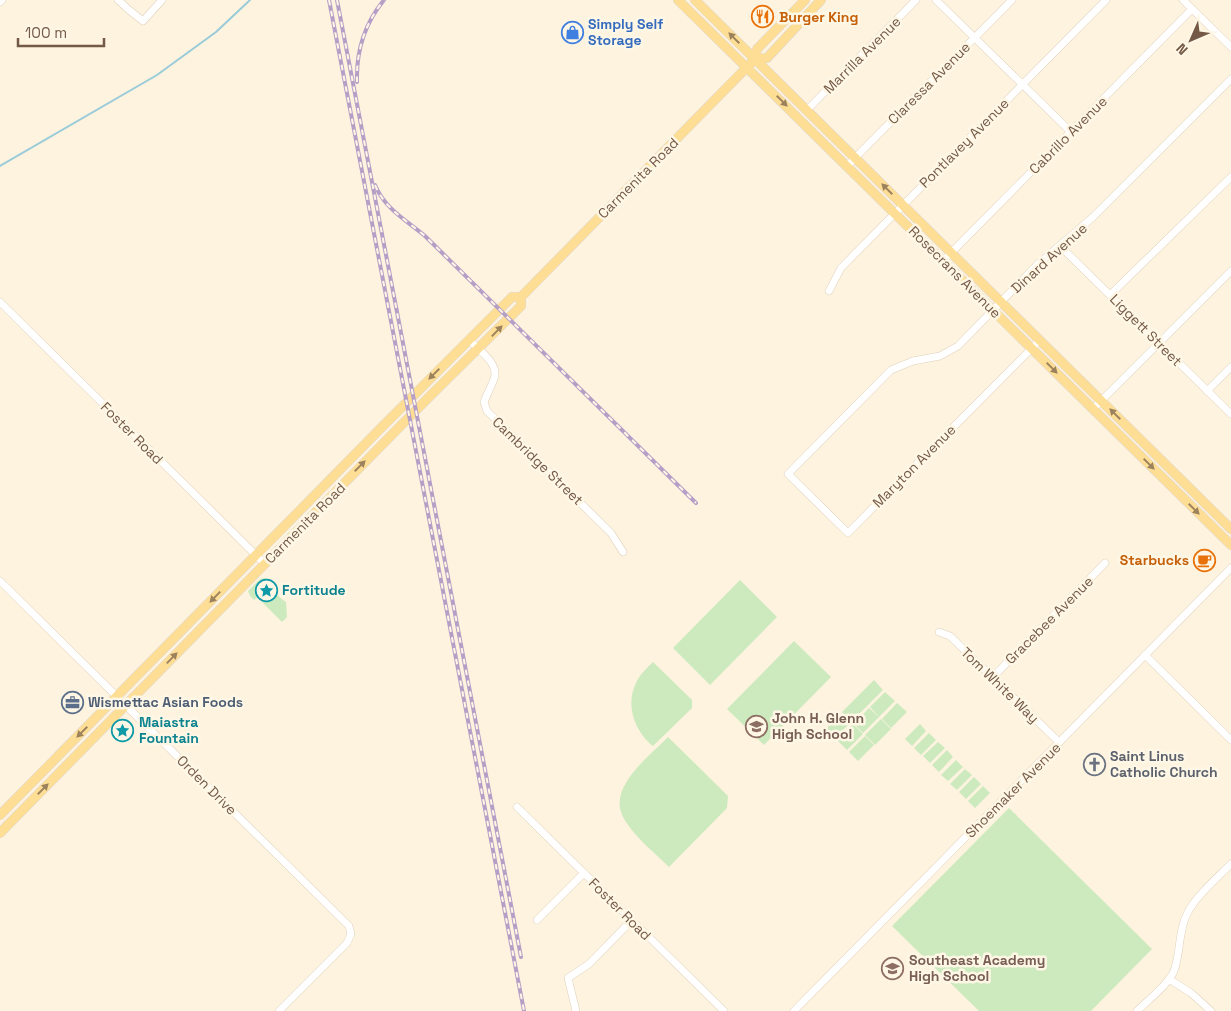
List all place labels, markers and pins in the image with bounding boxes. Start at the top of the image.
restaurant icon: Burger King [751,5,775,29]
place label: Burger King [779,8,858,26]
place label: Simply Self Storage [588,15,663,49]
shop icon: Simply Self Storage [560,20,584,44]
cafe icon: Starbucks [1193,548,1217,572]
place label: Starbucks [1120,551,1189,569]
place icon: Fortitude [254,578,278,602]
place label: Fortitude [282,581,346,599]
office icon: Wismettac Asian Foods [60,690,84,714]
place label: Wismettac Asian Foods [88,693,243,711]
place label: John H. Glenn High School [772,709,864,743]
place label: Maiastra Fountain [139,713,199,747]
school or university icon: John H. Glenn High School [744,714,768,738]
place icon: Maiastra Fountain [111,718,135,742]
place label: Saint Linus Catholic Church [1110,747,1218,781]
church icon: Saint Linus Catholic Church [1082,752,1106,776]
place label: Southeast Academy High School [909,951,1045,985]
school or university icon: Southeast Academy High School [881,956,905,980]

